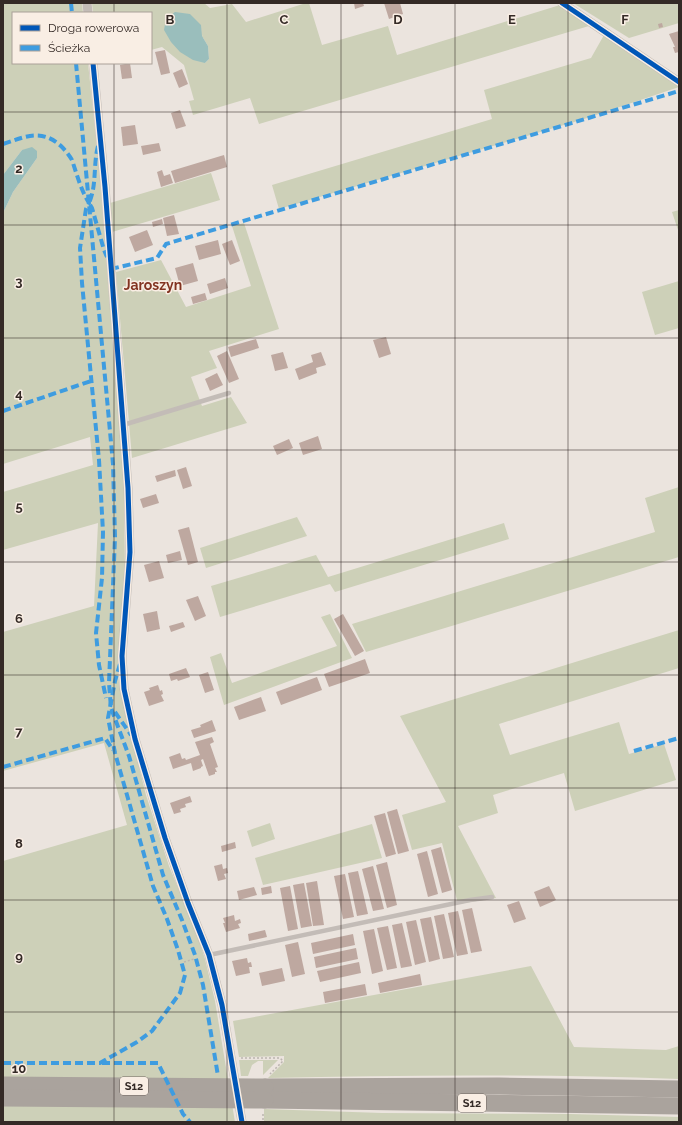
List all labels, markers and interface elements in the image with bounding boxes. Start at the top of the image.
legend [12,12,152,64]
text: B [166,12,175,27]
text: C [280,12,289,27]
text: D [393,12,403,27]
text: E [508,12,516,27]
text: F [621,12,629,27]
text: Droga rowerowa [48,21,139,35]
text: Ścieżka [48,41,90,55]
text: 2 [15,161,23,176]
text: 3 [15,274,23,289]
district label: Jaroszyn [124,277,182,293]
text: 4 [15,386,23,401]
text: 5 [15,499,23,514]
text: 6 [15,611,23,626]
text: 7 [15,724,23,739]
text: 8 [15,836,23,851]
text: 9 [15,949,23,964]
text: 10 [12,1061,26,1076]
road number: S12 [120,1077,148,1095]
road number: S12 [458,1094,486,1112]

